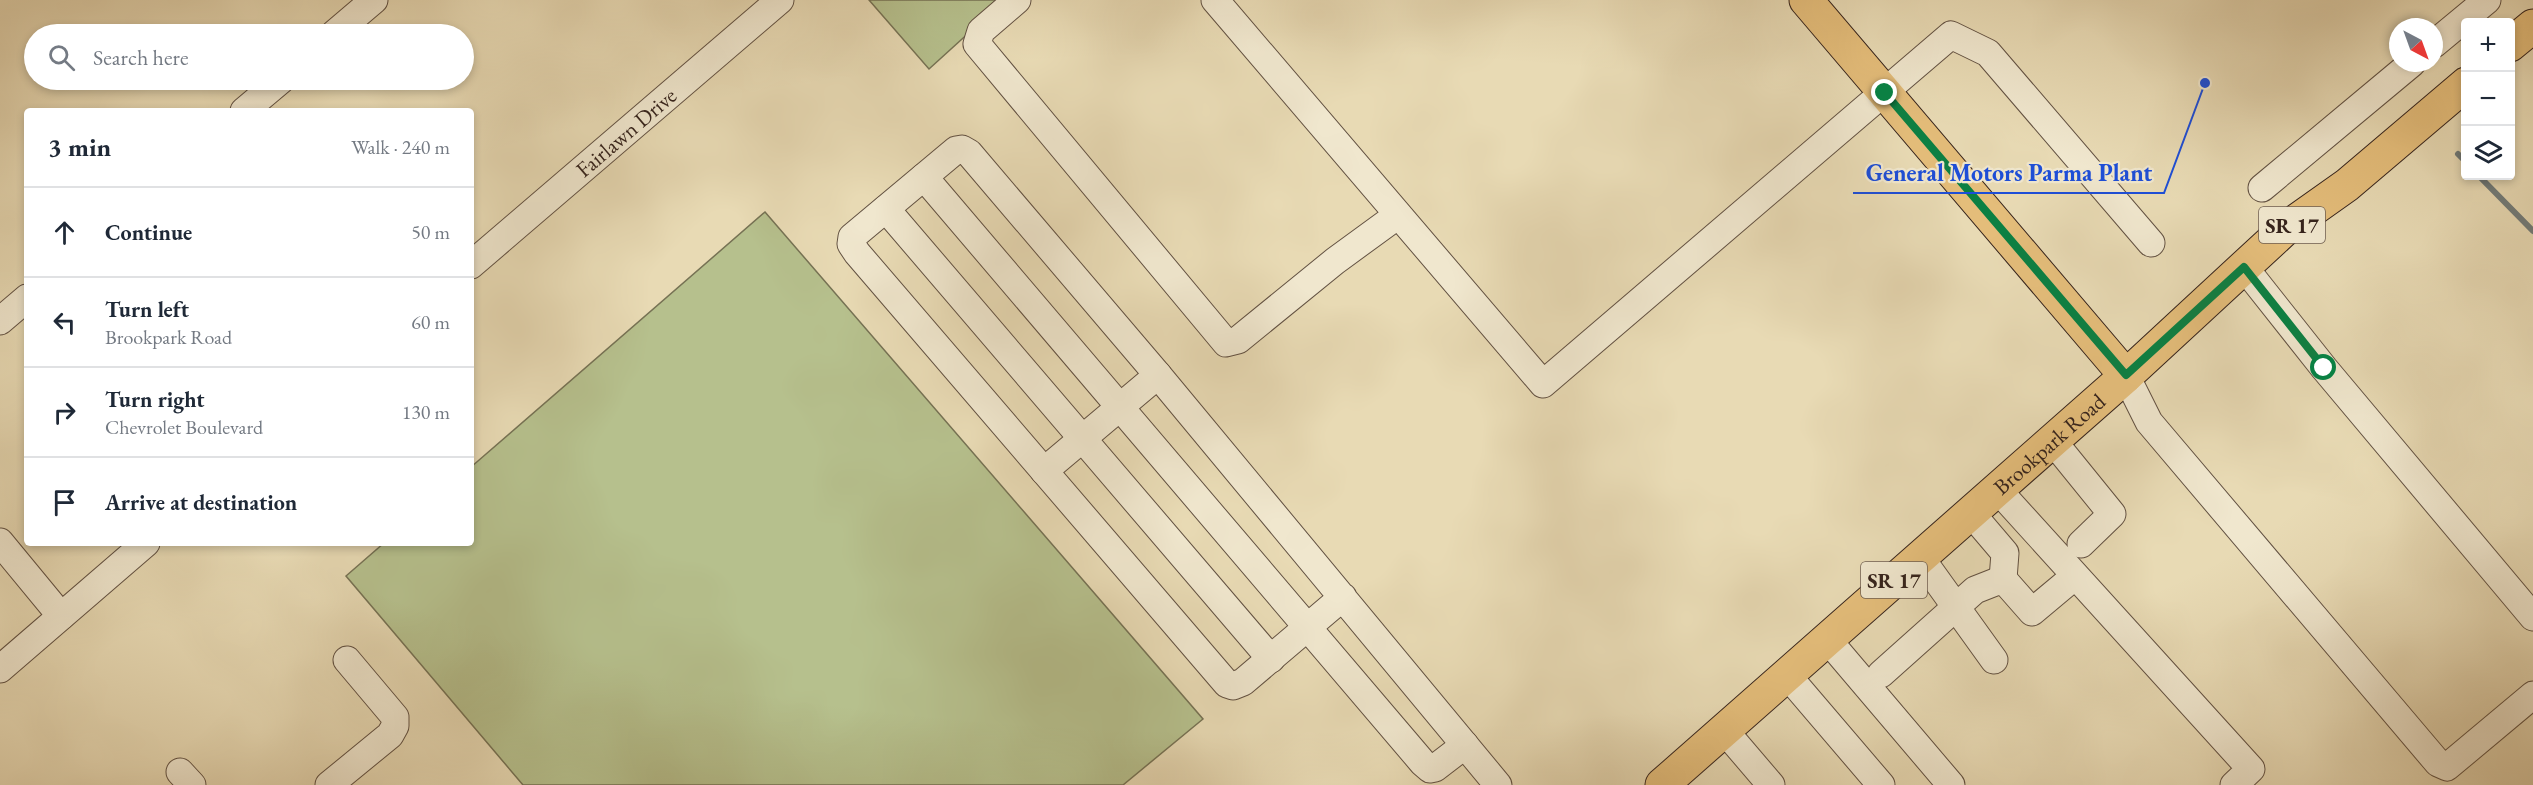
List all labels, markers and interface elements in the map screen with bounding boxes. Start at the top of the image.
north arrow [2389,18,2443,72]
map controls [2461,18,2515,180]
button: + [2461,18,2515,72]
search box [24,24,474,90]
icon: search [45,41,78,74]
text: Search here [93,43,188,72]
button: − [2461,72,2515,126]
route end [1871,79,1897,105]
street label: Fairlawn Drive [569,81,683,184]
button: layers [2461,126,2515,180]
text: 3 min [48,130,111,164]
text: Walk · 240 m [351,134,450,160]
callout: General Motors Parma Plant [1853,151,2164,193]
text: General Motors Parma Plant [1866,157,2152,188]
road number: SR 17 [2259,207,2325,243]
icon: ahead [48,216,81,249]
text: Continue [105,218,192,247]
text: 50 m [411,219,450,245]
text: Turn left [105,295,189,324]
icon: left [48,306,81,339]
text: 60 m [411,309,450,335]
text: Brookpark Road [105,324,232,350]
route start [2310,354,2336,380]
text: Turn right [105,385,204,414]
street label: Brookpark Road [1987,386,2112,501]
icon: right [48,396,81,429]
text: 130 m [402,399,450,425]
text: Chevrolet Boulevard [105,414,263,440]
icon: arrive [48,486,81,519]
text: Arrive at destination [105,488,297,517]
road number: SR 17 [1861,562,1927,598]

